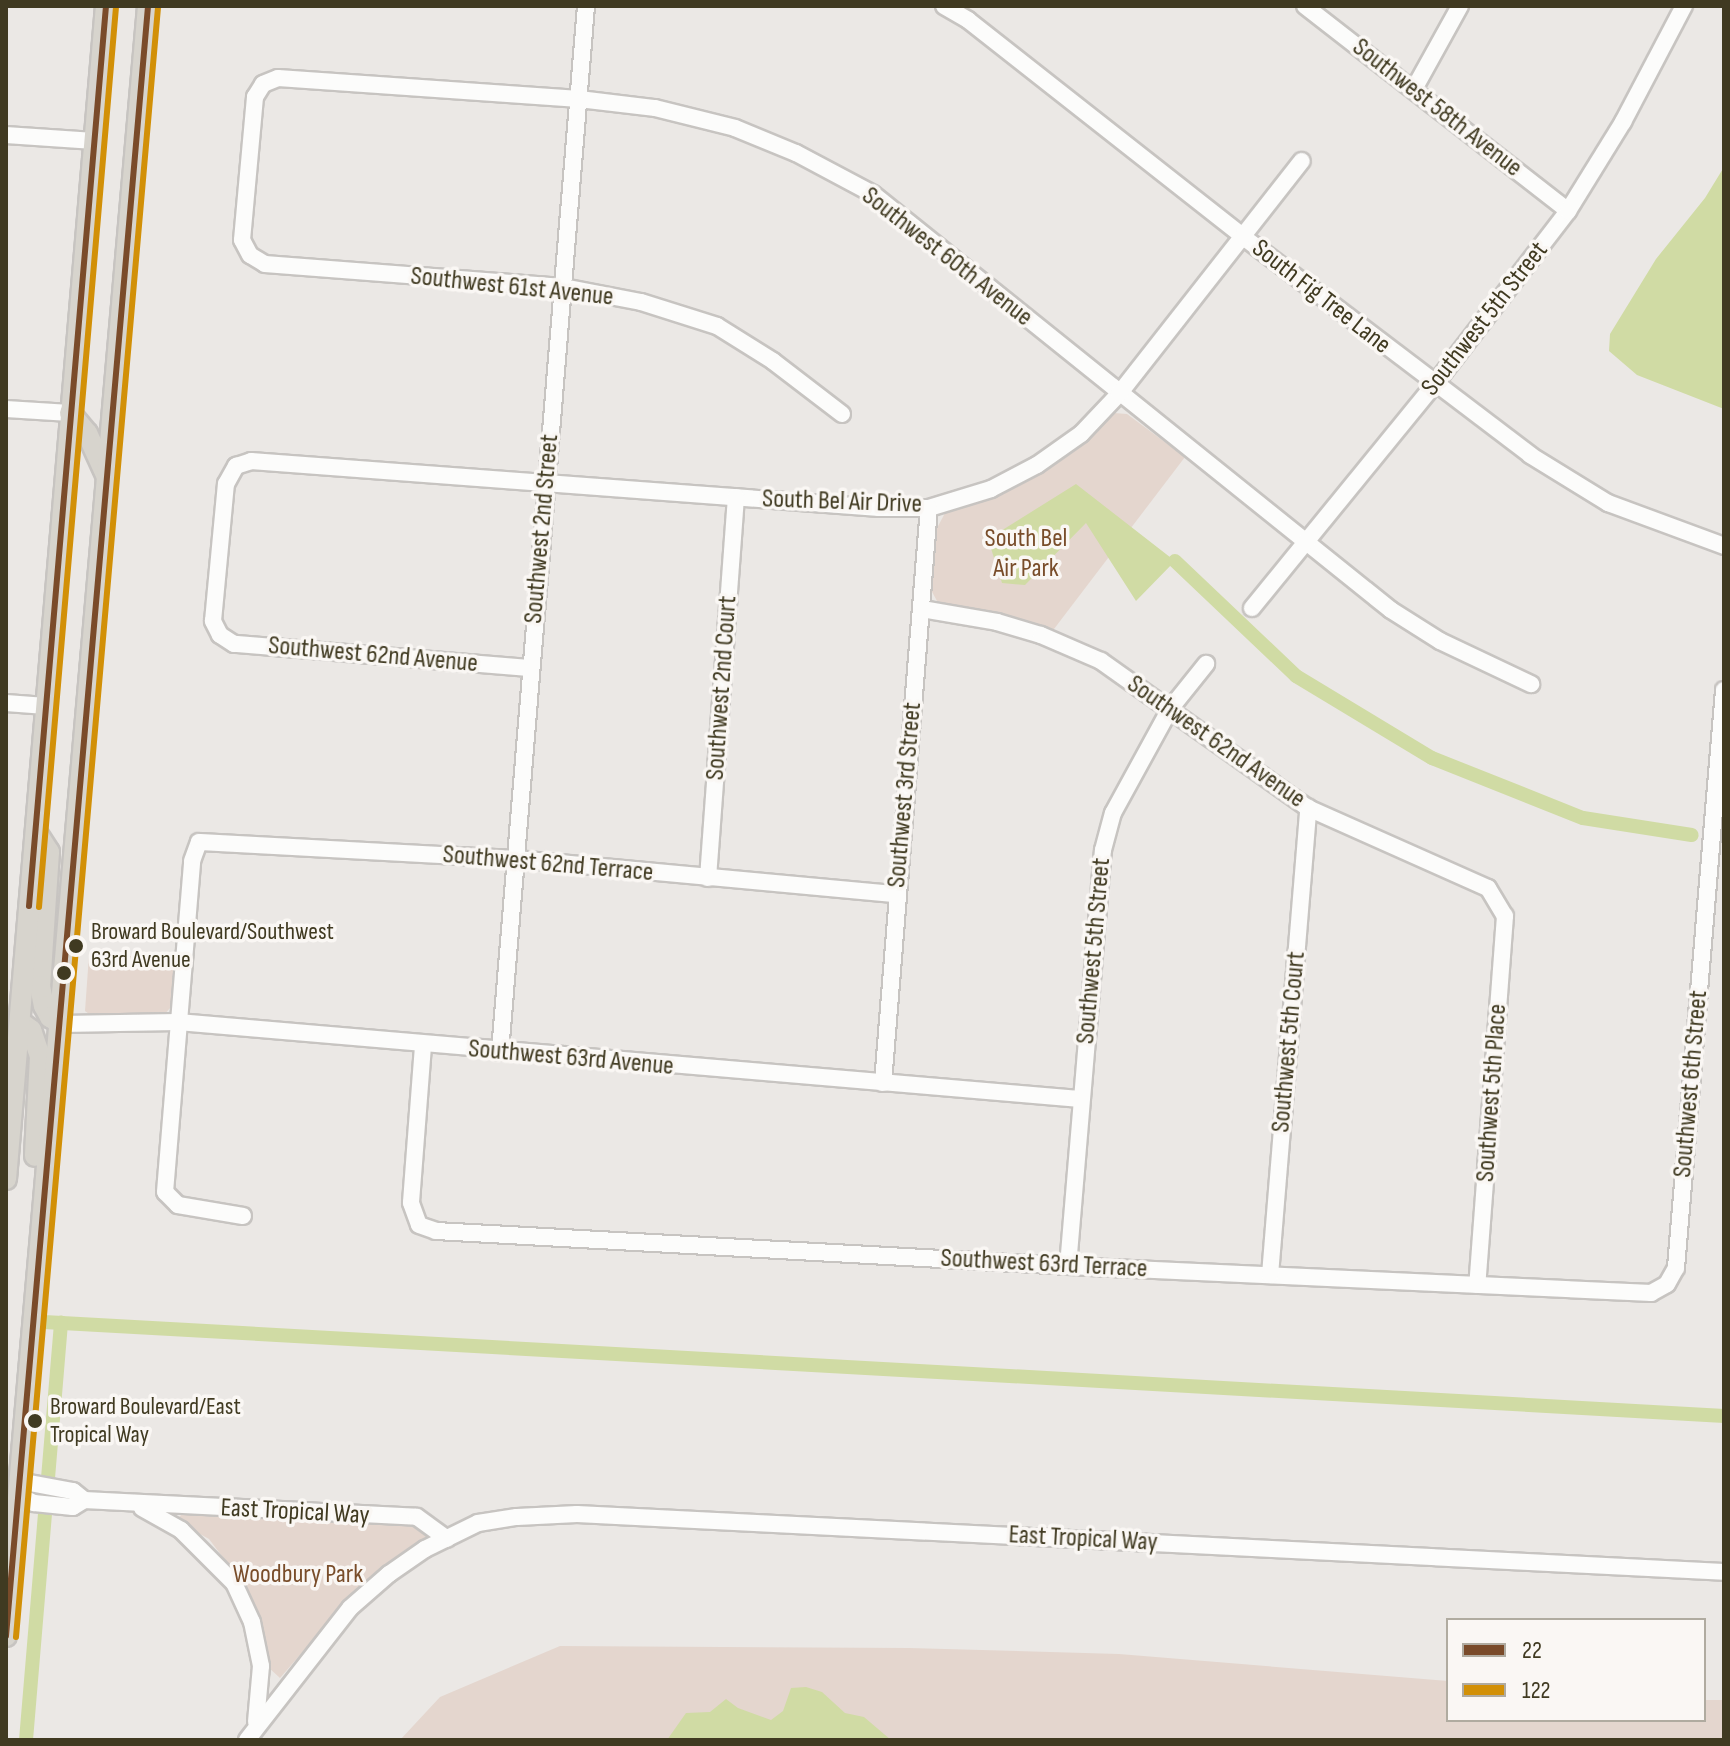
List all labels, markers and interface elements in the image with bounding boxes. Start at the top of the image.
street label: Southwest 58th Avenue [1346,32,1528,184]
street label: Southwest 60th Avenue [855,181,1039,333]
street label: South Fig Tree Lane [1245,233,1397,361]
street label: Southwest 5th Street [1415,236,1555,402]
street label: Southwest 61st Avenue [409,261,615,313]
street label: Southwest 2nd Street [518,433,566,625]
street label: South Bel Air Drive [762,484,922,520]
park label: South Bel Air Park [985,523,1067,584]
street label: Southwest 2nd Court [700,595,744,781]
street label: Southwest 62nd Avenue [267,630,479,680]
street label: Southwest 62nd Avenue [1121,669,1311,815]
street label: Southwest 3rd Street [881,701,929,889]
street label: Southwest 62nd Terrace [441,839,655,889]
street label: Southwest 5th Street [1070,857,1118,1045]
place label: Broward Boulevard/Southwest 63rd Avenue [91,918,334,974]
marker: Broward Boulevard/Southwest 63rd Avenue [68,938,84,954]
street label: Southwest 5th Court [1266,950,1312,1134]
unlabelled marker [56,965,72,981]
street label: Southwest 6th Street [1667,989,1715,1179]
street label: Southwest 5th Place [1470,1003,1514,1183]
street label: Southwest 63rd Avenue [467,1033,675,1083]
street label: Southwest 63rd Terrace [940,1243,1148,1285]
place label: Broward Boulevard/East Tropical Way [50,1393,241,1449]
marker: Broward Boulevard/East Tropical Way [27,1413,43,1429]
street label: East Tropical Way [220,1493,370,1531]
street label: East Tropical Way [1008,1520,1158,1558]
park label: Woodbury Park [233,1559,363,1591]
legend [1446,1618,1706,1722]
text: 22 [1522,1636,1542,1665]
text: 122 [1522,1676,1550,1705]

